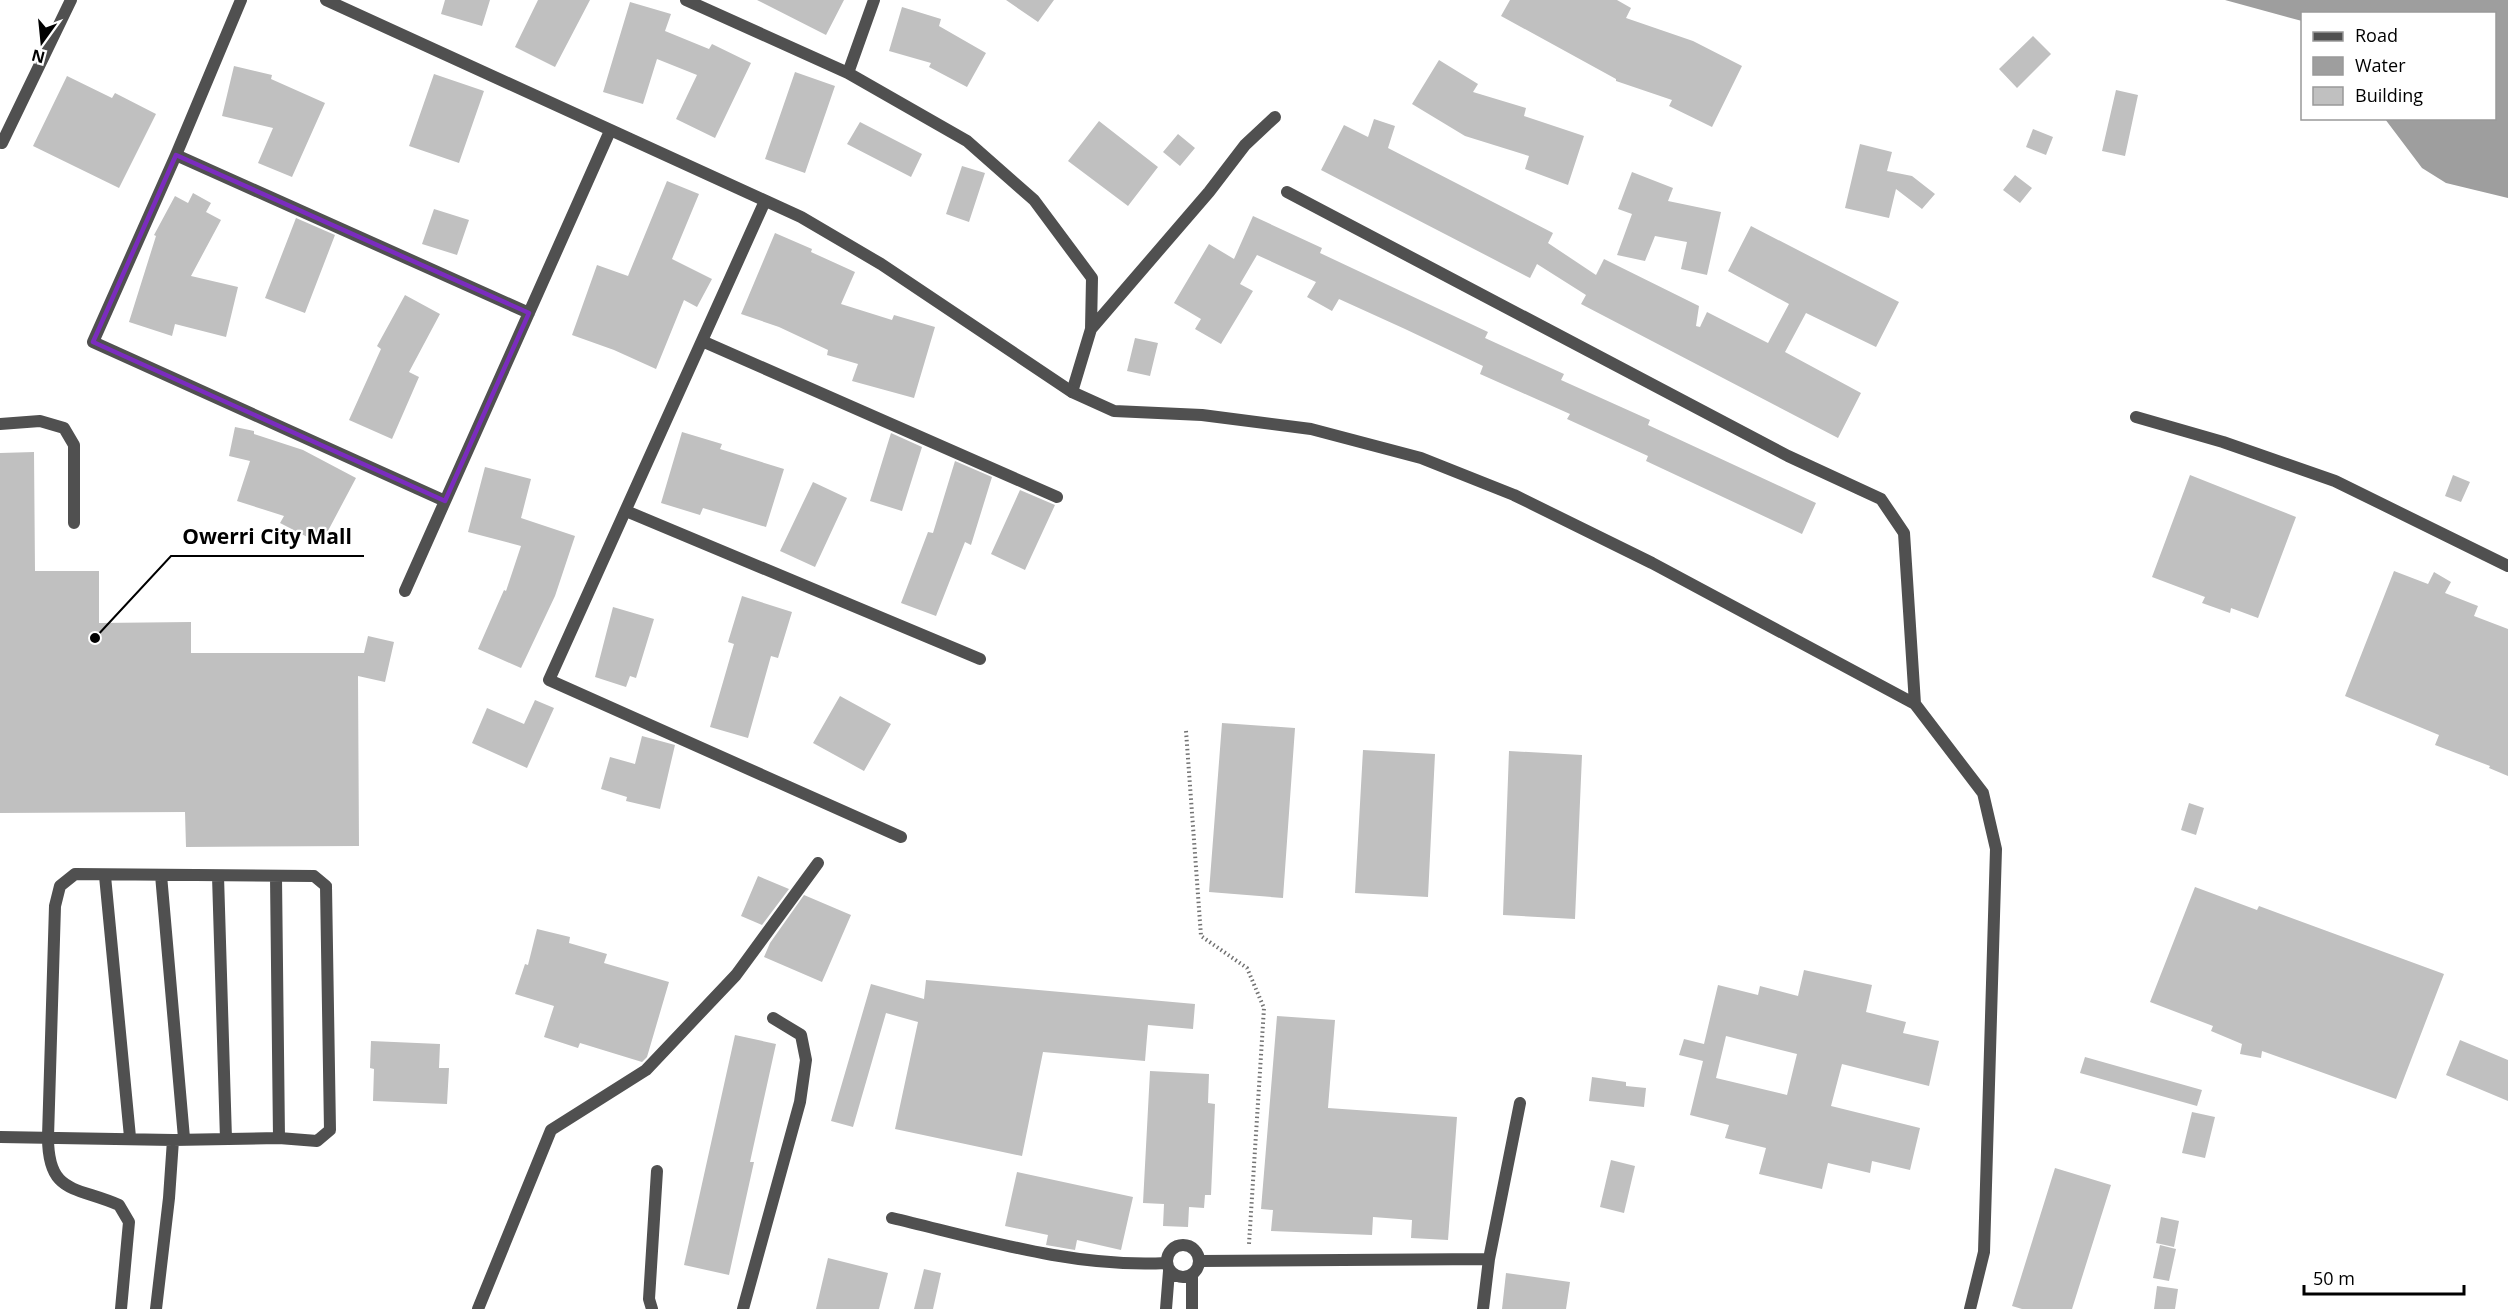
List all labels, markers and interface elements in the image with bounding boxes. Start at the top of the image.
north arrow [12,12,72,72]
legend [2301,12,2496,120]
text: Road [2355,23,2398,47]
text: N [29,44,47,69]
text: Water [2355,53,2406,77]
text: Building [2355,83,2423,107]
callout: Owerri City Mall [171,517,364,556]
text: Owerri City Mall [182,522,352,550]
scale bar [2304,1258,2464,1296]
text: 50 m [2313,1266,2355,1290]

